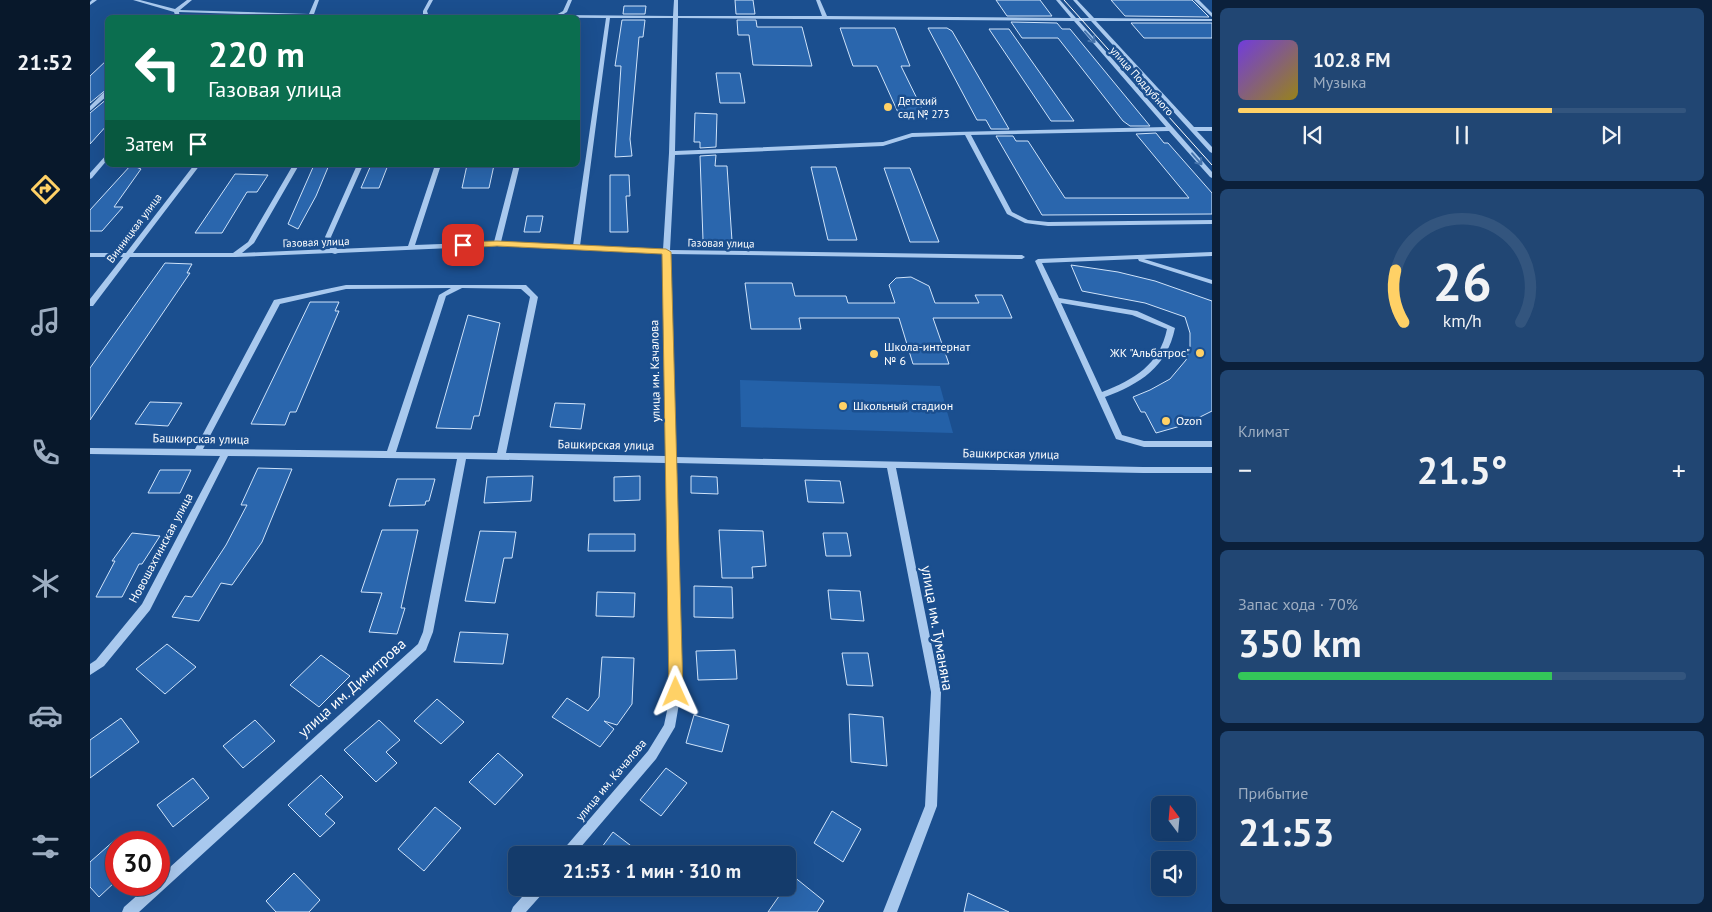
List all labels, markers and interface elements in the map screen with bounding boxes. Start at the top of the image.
one-way arrow [1084,30,1095,43]
text: 220 m [208,31,305,77]
icon: left [125,35,190,100]
street label: улица Поддубного [1107,43,1177,119]
text: 21:52 [17,48,73,76]
text: 102.8 FM [1313,48,1390,72]
text: Музыка [1313,72,1366,92]
text: Газовая улица [208,75,342,103]
place label: Детский сад № 273 [898,94,949,121]
marker: Детский сад № 273 [882,101,894,113]
icon: previous [1299,121,1327,149]
icon: pause [1448,121,1476,149]
icon: next [1597,121,1625,149]
icon: arrive [184,130,212,158]
text: Затем [125,132,174,156]
one-way arrow [1191,152,1203,165]
icon: directions [28,172,63,207]
street label: Винницкая улица [103,191,165,265]
pin [442,224,484,266]
icon: arrive [449,231,477,259]
street label: Газовая улица [282,234,350,250]
street label: Газовая улица [687,235,755,251]
text: 26 [1433,248,1491,315]
icon: music [28,304,63,339]
text: km/h [1442,309,1482,332]
street label: улица им. Качалова [646,320,663,422]
place label: Школа-интернат № 6 [884,339,970,368]
place label: ЖК "Альбатрос" [1109,345,1190,360]
marker: ЖК "Альбатрос" [1194,347,1206,359]
marker: Школа-интернат № 6 [868,348,880,360]
place label: Школьный стадион [853,398,953,413]
marker: Школьный стадион [837,400,849,412]
place label: Ozon [1176,413,1202,428]
marker: Ozon [1160,415,1172,427]
text: Климат [1238,421,1289,441]
street label: Башкирская улица [153,430,250,447]
icon: phone [28,435,63,470]
street label: Башкирская улица [558,436,655,453]
street label: Башкирская улица [963,445,1060,462]
text: 21.5° [1417,445,1507,494]
text: − [1238,451,1252,488]
text: + [1672,451,1686,488]
street label: Новошахтинская улица [125,490,196,605]
street label: улица им. Туманяна [917,564,958,692]
icon: climate [28,566,63,601]
text: Запас хода · 70% [1238,594,1358,614]
text: 350 km [1238,618,1362,667]
street label: улица им. Димитрова [294,634,410,741]
position arrow [649,665,701,717]
icon: car [28,698,63,733]
street label: улица им. Качалова [572,736,649,824]
text: Прибытие [1238,783,1308,803]
north arrow [1151,796,1196,841]
map controls [1151,796,1196,896]
text: 21:53 [1238,807,1334,856]
icon: filters [28,829,63,864]
speed limit sign: 30 [105,831,170,896]
button: sound [1151,851,1196,896]
text: 21:53 · 1 мин · 310 m [563,859,741,883]

